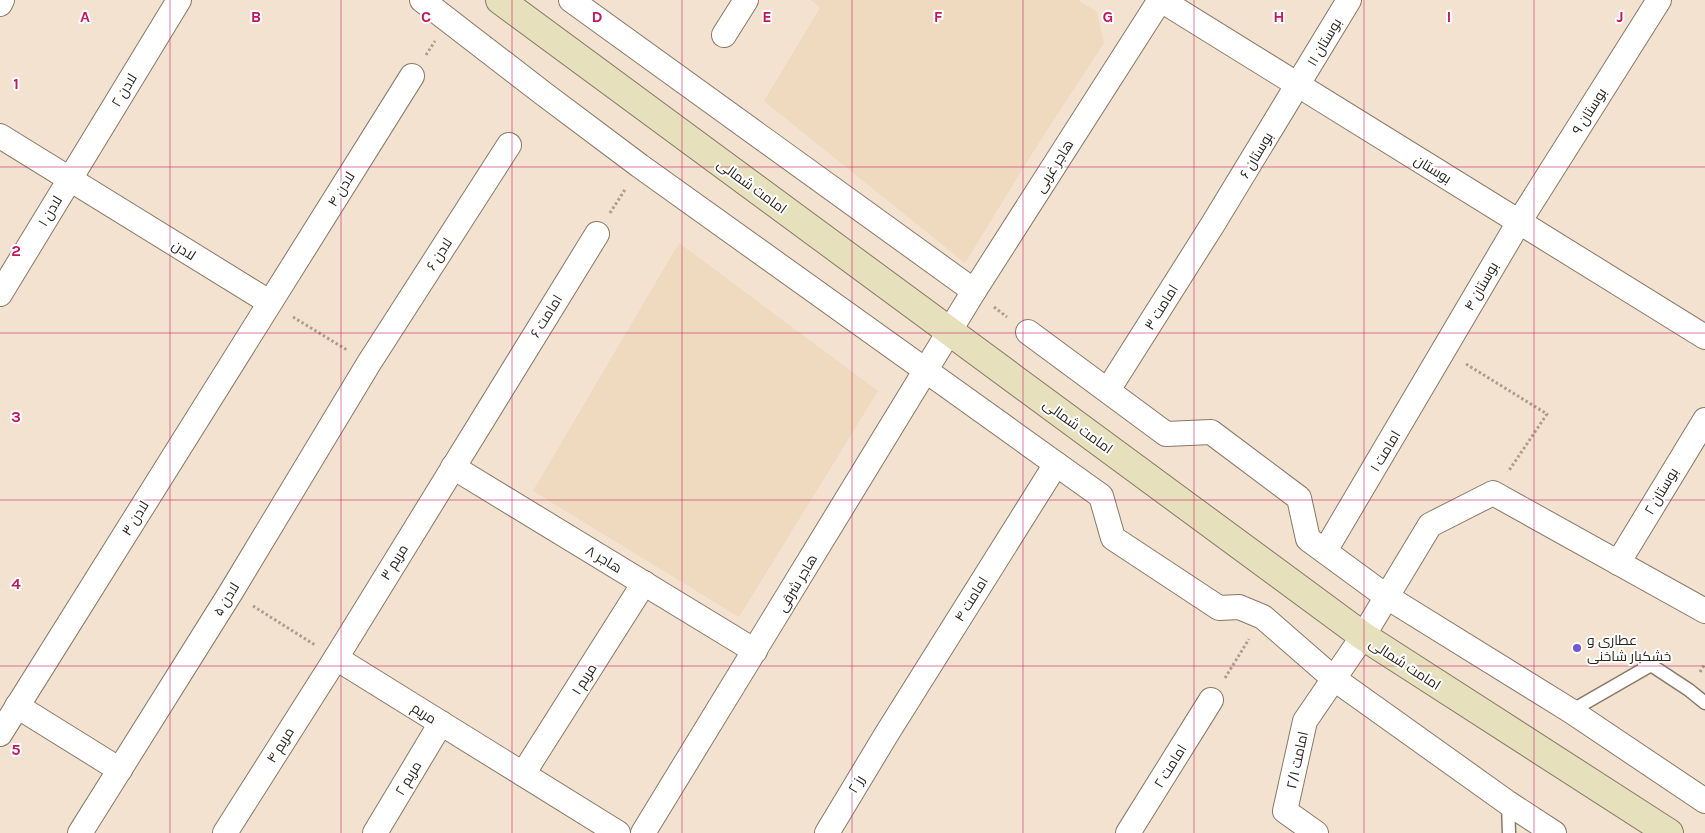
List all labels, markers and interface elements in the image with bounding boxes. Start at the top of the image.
text: A [80,7,90,26]
text: B [251,7,261,26]
text: C [421,7,431,26]
text: D [592,7,603,26]
text: E [762,7,772,26]
text: F [934,7,943,26]
text: G [1103,7,1113,26]
text: H [1273,7,1285,26]
text: I [1447,7,1451,26]
text: J [1616,7,1624,26]
street label: بوستان ۱۱ [1304,15,1345,69]
street label: لادن ۲ [108,71,141,110]
text: 1 [13,74,19,93]
street label: بوستان ۹ [1569,85,1610,138]
street label: بوستان ۶ [1236,129,1277,181]
street label: هاجر غربی [1032,137,1077,196]
street label: بوستان [1411,151,1455,187]
street label: امامت شمالی [714,155,790,217]
street label: لادن ۴ [324,169,359,210]
street label: لادن ۱ [35,193,66,230]
street label: لادن ۶ [423,235,456,274]
street label: لادن [169,237,199,264]
text: 2 [11,241,21,260]
street label: بوستان ۴ [1461,259,1502,314]
street label: امامت ۳ [1141,282,1182,333]
street label: امامت ۶ [527,292,566,341]
street label: امامت شمالی [1040,395,1116,457]
text: 3 [11,407,21,426]
street label: امامت ۱ [1367,428,1404,475]
street label: بوستان ۲ [1641,465,1682,518]
street label: لادن ۳ [118,498,153,539]
street label: مریم ۳ [377,541,413,584]
street label: هاجر ۸ [583,542,625,577]
street label: هاجر شرقی [774,551,821,615]
text: 4 [11,574,21,593]
street label: امامت ۴ [951,574,992,625]
street label: لادن ۵ [210,579,243,619]
place label: عطاری و خشکبار شاخنی [1587,632,1671,665]
street label: امامت شمالی [1366,635,1444,694]
marker: عطاری و خشکبار شاخنی [1571,642,1583,654]
street label: مریم ۱ [568,660,601,699]
street label: مریم [408,699,439,728]
street label: مریم ۴ [263,724,299,767]
street label: امامت ۲/۱ [1283,730,1312,790]
text: 5 [11,740,21,759]
street label: امامت ۲ [1150,741,1190,791]
street label: مریم ۲ [392,758,426,799]
street label: رز ۲ [844,772,868,796]

